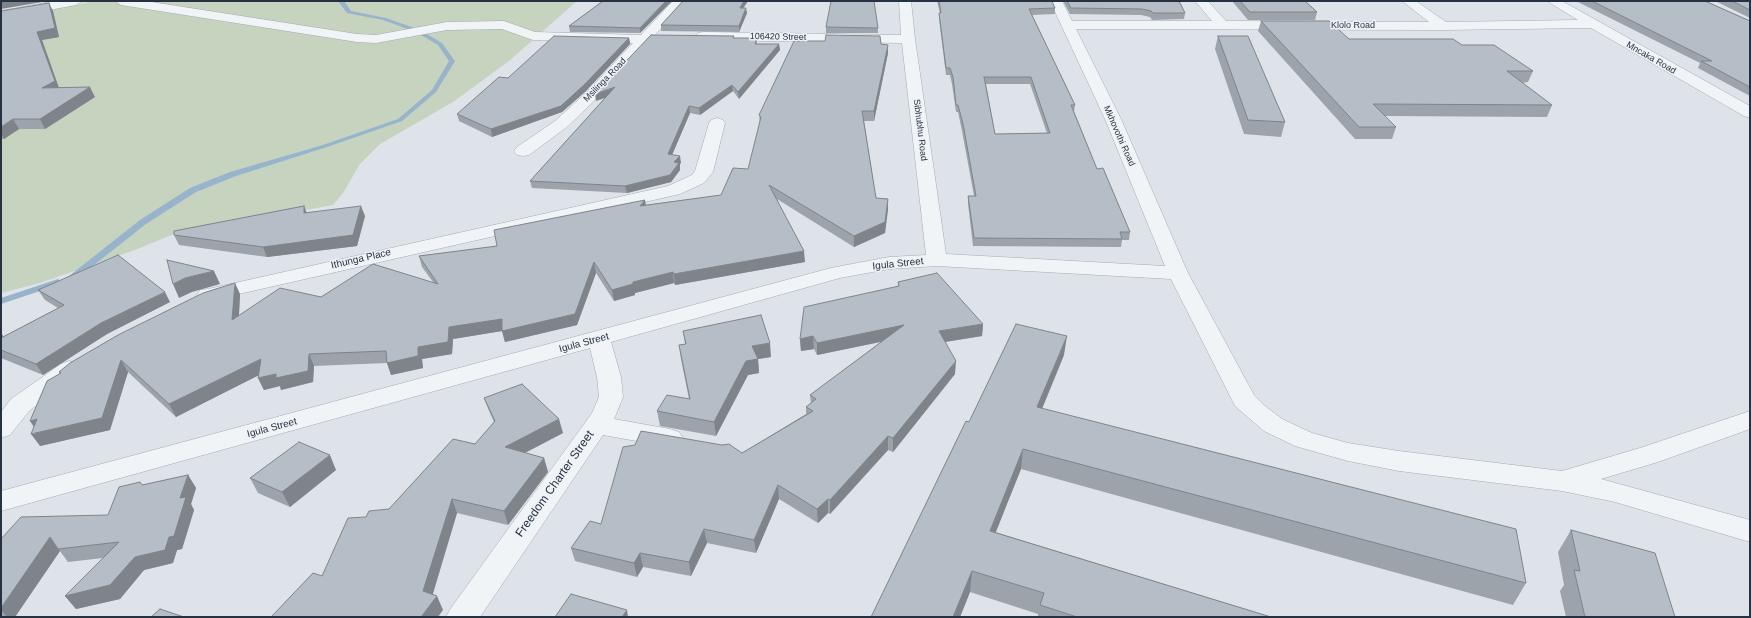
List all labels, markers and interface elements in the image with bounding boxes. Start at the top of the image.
street label: Klolo Road [1331,21,1375,31]
street label: 106420 Street [750,31,806,43]
street label: Mncaka Road [1624,39,1678,77]
street label: Msilinga Road [581,56,629,104]
street label: Sibhubhu Road [911,99,929,161]
street label: Mkhovothi Road [1101,104,1137,168]
street label: Ithunga Place [330,246,392,272]
street label: Igula Street [872,255,924,273]
street label: Igula Street [558,331,610,355]
street label: Igula Street [246,416,298,440]
street label: Freedom Charter Street [513,428,597,540]

